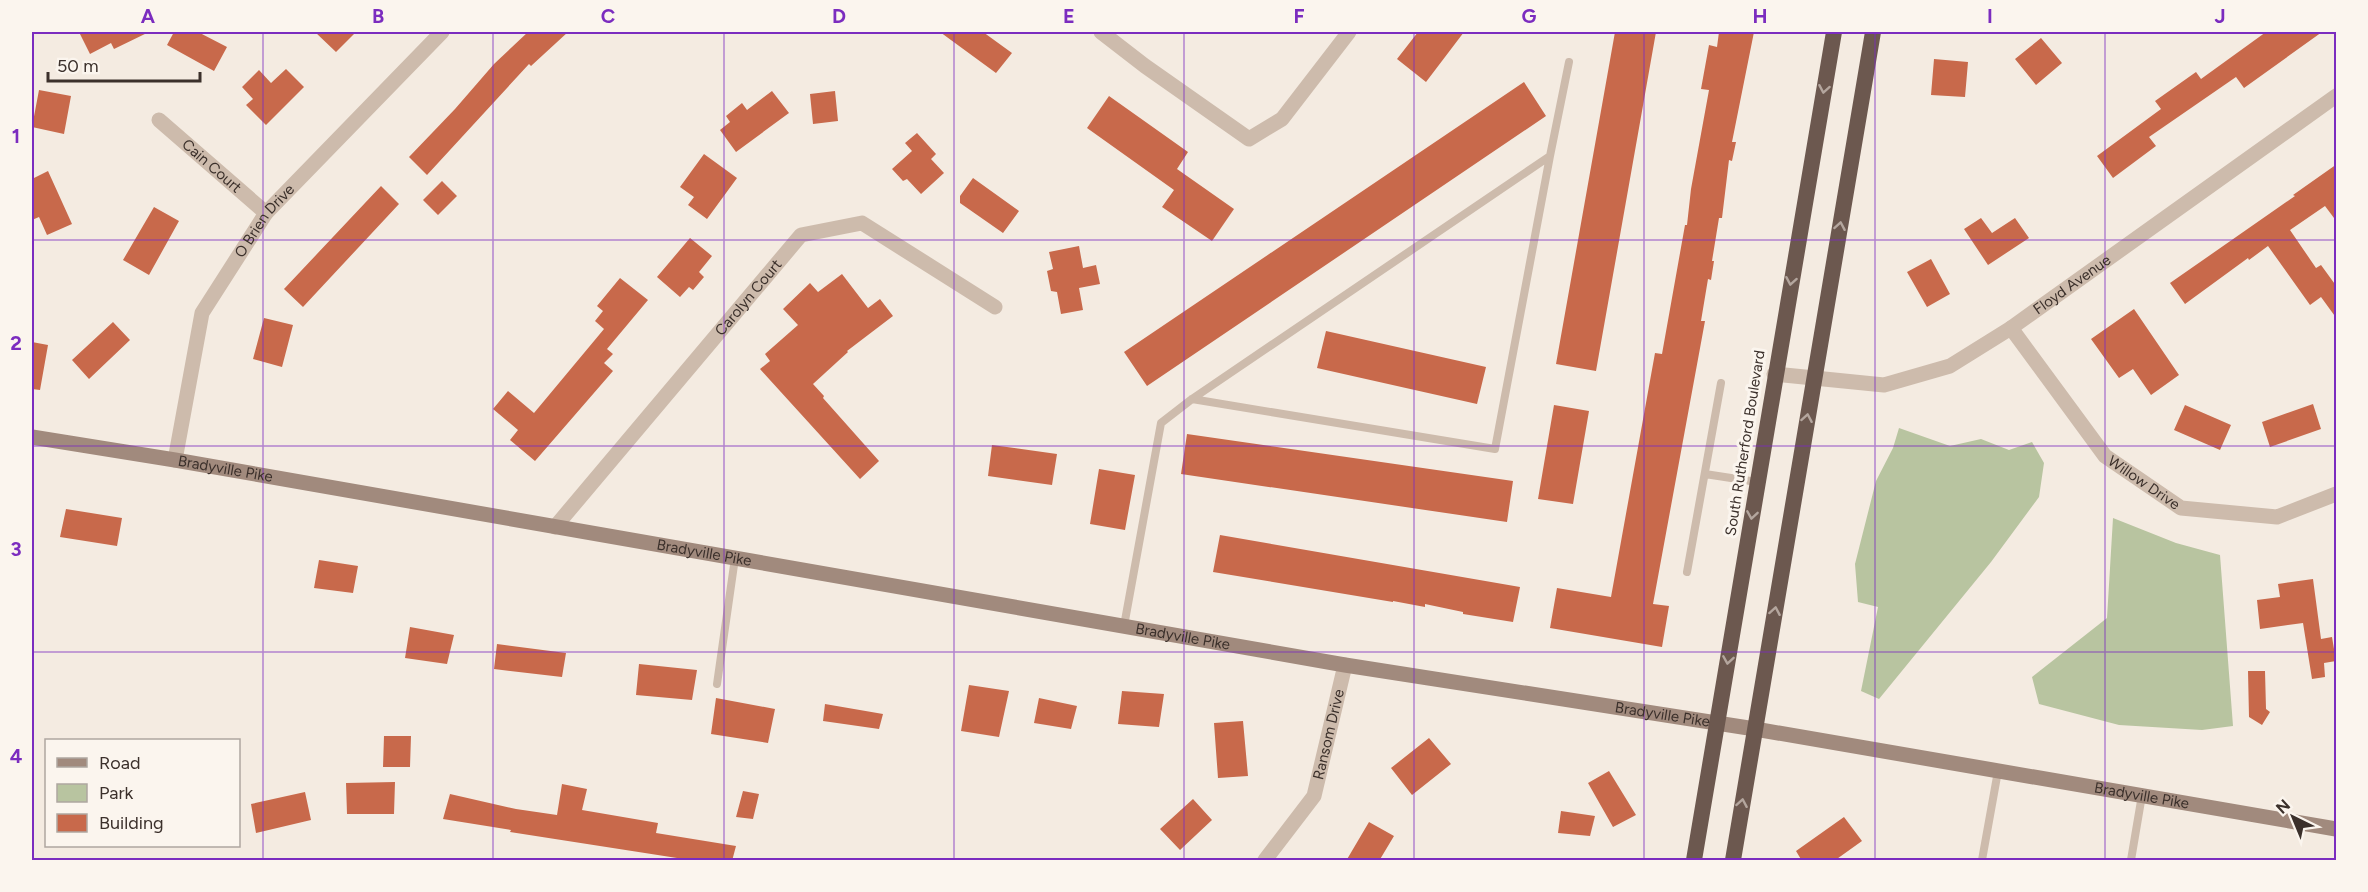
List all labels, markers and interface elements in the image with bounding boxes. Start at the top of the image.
text: A [141,4,156,28]
text: B [372,4,384,28]
text: C [601,4,615,28]
text: D [832,4,846,28]
text: E [1063,4,1075,28]
text: F [1293,4,1305,28]
text: G [1522,4,1537,28]
text: H [1753,4,1768,28]
text: I [1987,4,1993,28]
text: J [2214,4,2226,28]
scale bar [48,45,200,83]
text: 50 m [57,55,99,77]
one-way arrow [1818,84,1831,94]
text: 1 [12,124,20,148]
street label: Cain Court [178,135,245,197]
street label: O Brien Drive [231,180,298,261]
one-way arrow [1833,221,1845,231]
street label: Floyd Avenue [2030,251,2114,318]
street label: Carolyn Court [711,255,786,339]
one-way arrow [1785,277,1797,286]
text: 2 [10,331,22,355]
street label: South Rutherford Boulevard [1721,349,1769,537]
one-way arrow [1800,414,1813,424]
street label: Bradyville Pike [177,452,274,486]
street label: Willow Drive [2105,452,2183,514]
one-way arrow [1746,510,1758,520]
street label: Bradyville Pike [655,536,753,570]
text: 3 [10,537,22,561]
one-way arrow [1768,606,1780,615]
street label: Bradyville Pike [1134,619,1232,654]
one-way arrow [1722,655,1734,665]
street label: Ransom Drive [1309,687,1348,781]
street label: Bradyville Pike [1614,698,1711,731]
legend [45,739,240,847]
text: 4 [10,744,23,768]
text: Road [99,752,140,774]
street label: Bradyville Pike [2093,779,2190,813]
text: Park [99,782,134,804]
north arrow [2263,787,2323,847]
text: N [2272,795,2294,818]
one-way arrow [1736,798,1748,807]
text: Building [99,812,164,834]

